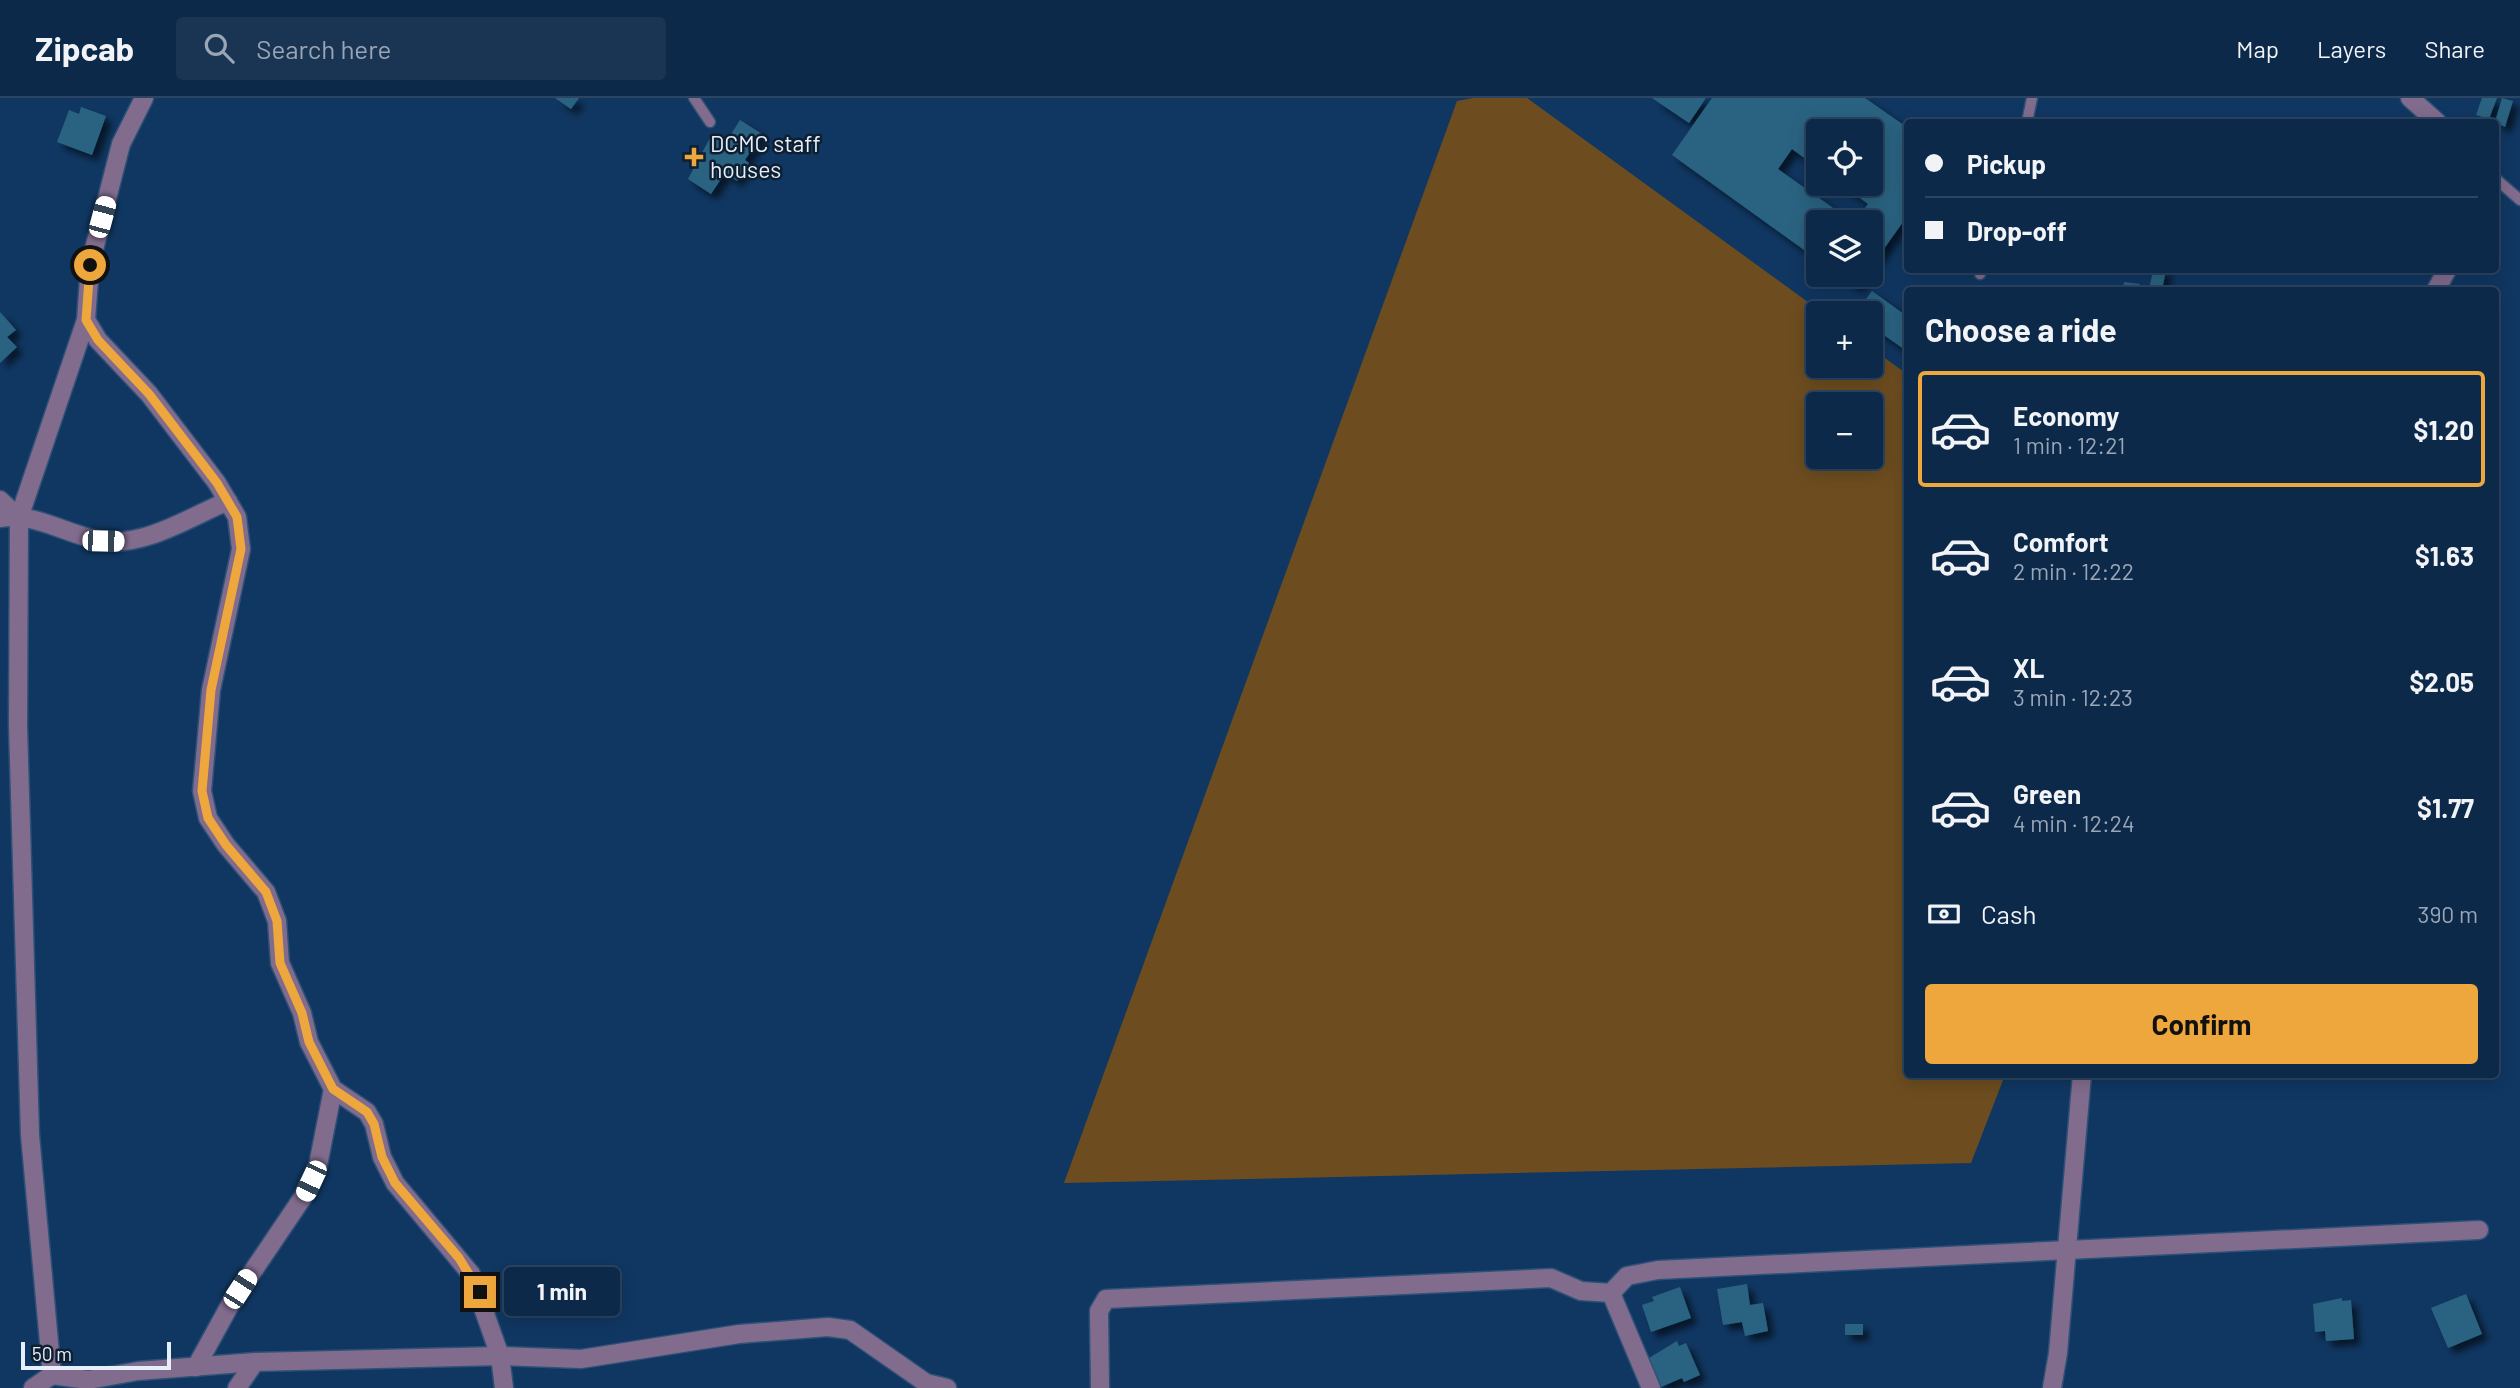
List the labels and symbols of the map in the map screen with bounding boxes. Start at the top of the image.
place label: DCMC staff houses [710,129,821,183]
marker: DCMC staff houses [684,147,704,167]
car [87,194,118,240]
route start [74,249,106,281]
car [82,530,125,552]
car [293,1158,330,1204]
car [220,1266,261,1312]
callout: 1 min [504,1268,620,1316]
route end [464,1276,496,1308]
scale bar [21,1339,172,1371]

